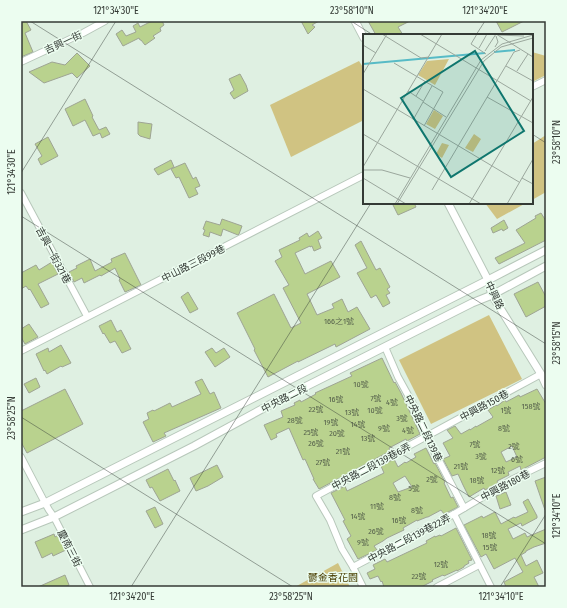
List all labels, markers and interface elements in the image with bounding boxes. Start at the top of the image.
text: 121°34'30"E [93,5,139,17]
text: 23°58'10"N [330,5,374,17]
text: 121°34'20"E [462,5,508,17]
street label: 吉興一街 [43,29,84,57]
inset map [363,34,533,204]
text: 23°58'10"N [551,120,563,164]
text: 121°34'30"E [6,149,18,195]
street label: 吉興一街321巷 [33,225,73,286]
street label: 中山路三段99巷 [160,243,227,285]
street label: 中興路 [482,279,506,312]
house number: 166之1號 [324,317,354,326]
text: 23°58'15"N [551,321,563,365]
house number: 10號 [353,380,369,389]
street label: 中央路二段 [259,382,309,416]
street label: 中興路150巷 [458,388,511,424]
street label: 中央路二段139巷 [402,393,445,464]
house number: 7號 [370,394,382,403]
house number: 16號 [328,395,344,404]
text: 23°58'25"N [6,396,18,440]
house number: 4號 [386,398,398,407]
house number: 158號 [522,402,540,411]
house number: 22號 [308,405,324,414]
house number: 10號 [367,406,383,415]
house number: 1號 [500,406,512,415]
house number: 13號 [345,408,359,417]
house number: 3號 [396,414,408,423]
house number: 28號 [287,416,303,425]
house number: 19號 [323,418,339,427]
house number: 14號 [351,420,366,429]
house number: 9號 [378,424,390,433]
house number: 8號 [498,424,510,433]
house number: 4號 [402,426,414,435]
house number: 25號 [303,428,319,437]
house number: 20號 [329,429,345,438]
house number: 13號 [361,434,375,443]
house number: 26號 [308,439,324,448]
house number: 7號 [469,440,481,449]
street label: 中央路二段139巷6弄 [330,441,413,493]
house number: 2號 [508,442,520,451]
house number: 21號 [336,447,350,456]
house number: 3號 [475,452,487,461]
house number: 6號 [511,455,523,464]
house number: 27號 [316,458,330,467]
house number: 21號 [454,462,468,471]
house number: 12號 [491,466,505,475]
street label: 中興路180巷 [479,468,532,504]
house number: 2號 [426,475,438,484]
house number: 18號 [469,476,485,485]
house number: 5號 [408,484,420,493]
house number: 8號 [389,493,401,502]
text: 121°34'10"E [551,493,563,538]
house number: 11號 [370,502,384,511]
house number: 8號 [411,506,423,515]
house number: 14號 [351,512,366,521]
street label: 中央路二段139巷22弄 [366,512,453,566]
house number: 16號 [391,516,407,525]
house number: 26號 [368,527,384,536]
street label: 慶南三街 [55,528,84,569]
house number: 18號 [481,531,497,540]
house number: 9號 [357,538,369,547]
house number: 15號 [483,543,497,552]
house number: 12號 [434,560,448,569]
park label: 鬱金香花園 [308,572,358,584]
house number: 22號 [411,572,427,581]
text: 121°34'20"E [109,591,155,603]
text: 23°58'25"N [269,591,313,603]
text: 121°34'10"E [479,591,524,603]

